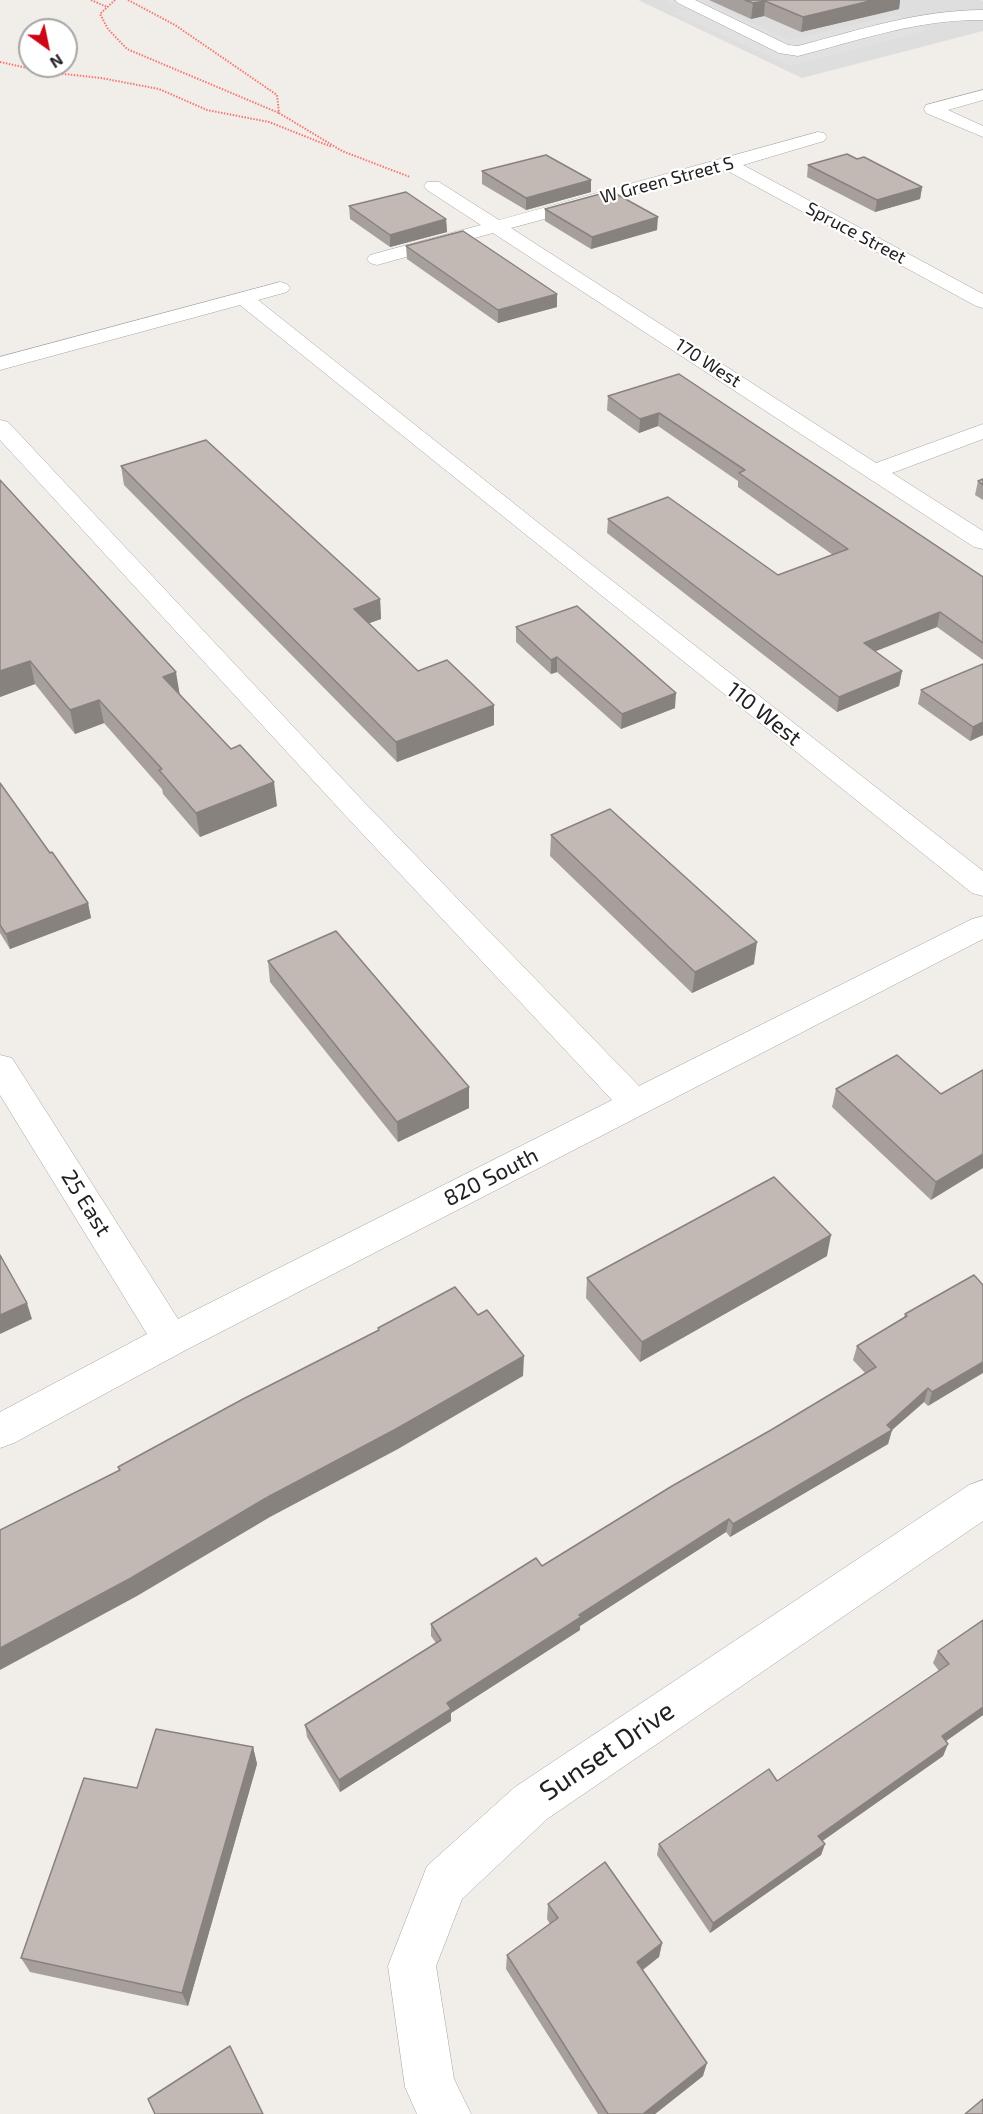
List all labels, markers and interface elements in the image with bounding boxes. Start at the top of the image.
north arrow [18,18,78,78]
text: N [47,51,67,73]
street label: W Green Street S [598,152,736,208]
street label: Spruce Street [802,198,910,268]
street label: 170 West [671,334,745,392]
street label: 110 West [721,677,807,751]
street label: 820 South [439,1142,543,1212]
street label: 25 East [55,1165,117,1241]
street label: Sunset Drive [534,1694,680,1808]

